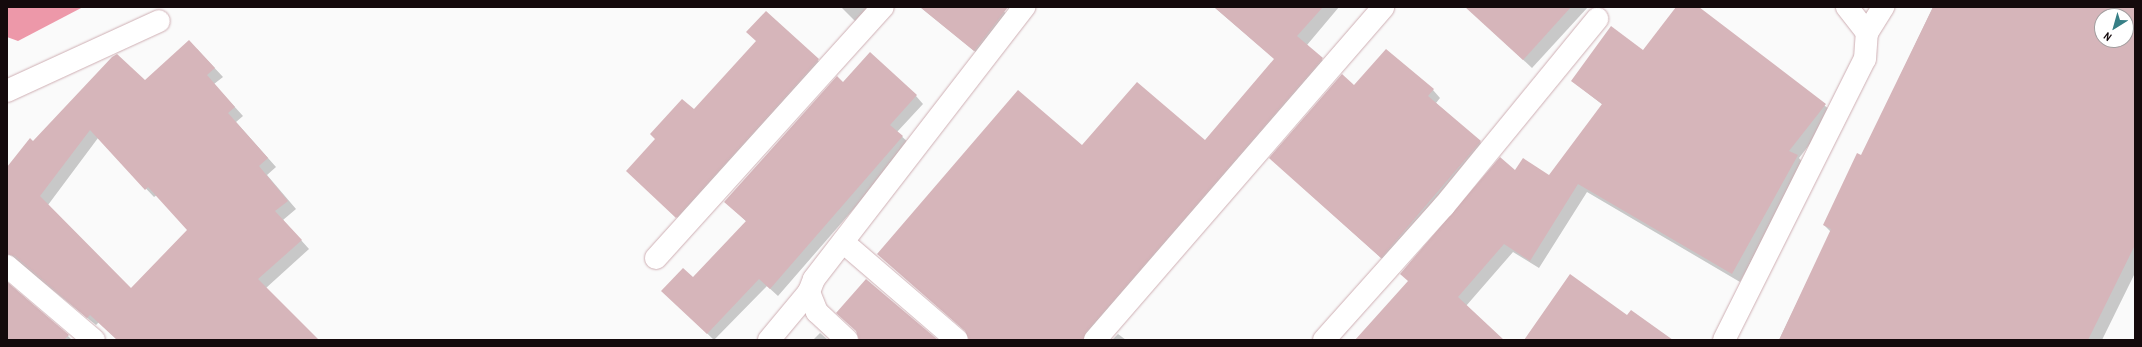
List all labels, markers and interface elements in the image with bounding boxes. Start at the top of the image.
north arrow [2094,8,2134,48]
text: N [2101,29,2114,44]

